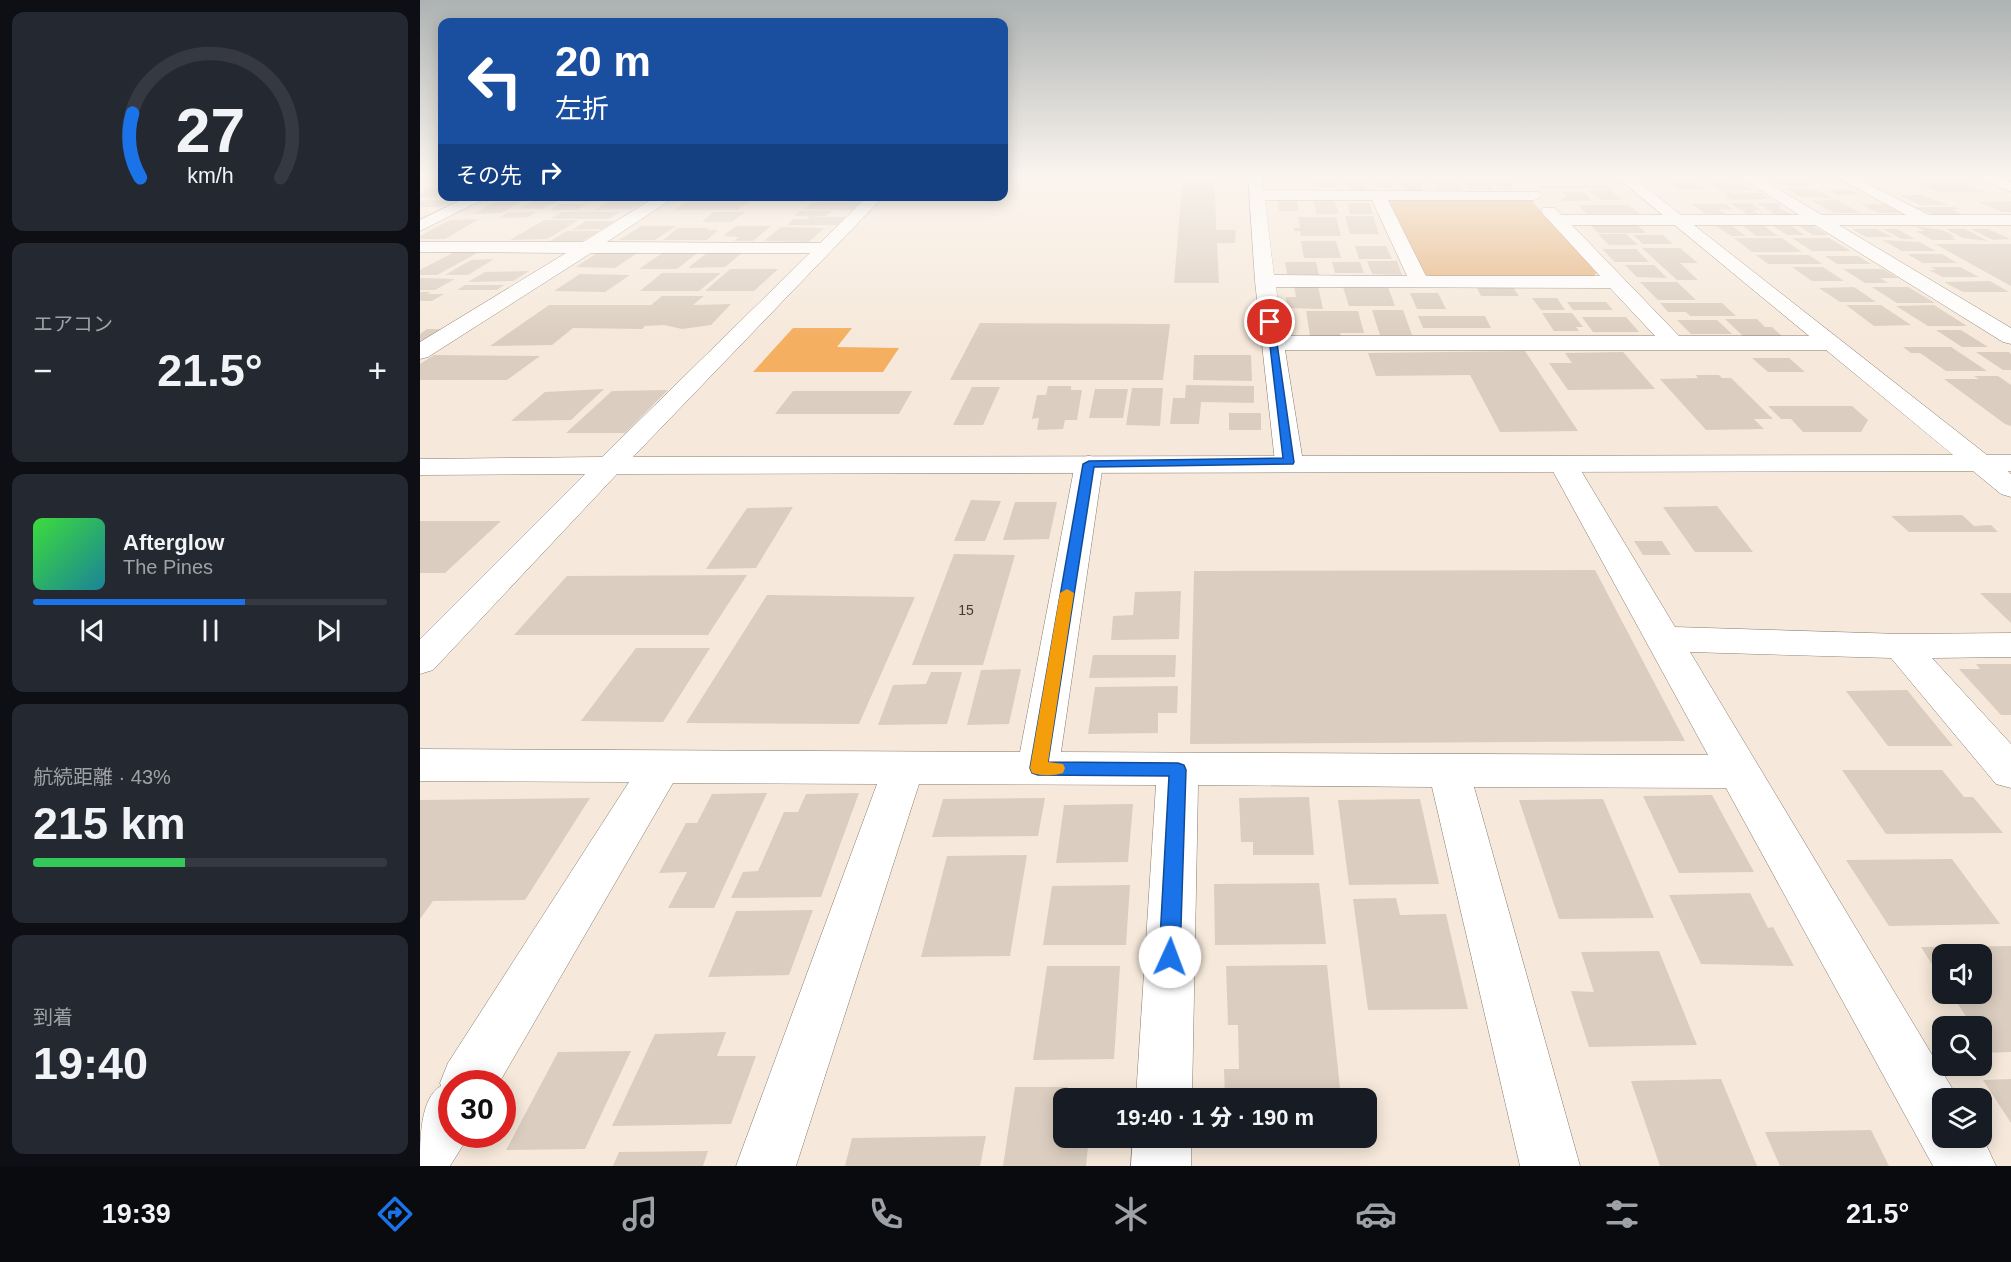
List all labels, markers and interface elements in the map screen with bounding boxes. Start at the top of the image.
text: 20 m [555,38,651,85]
icon: left [456,42,534,120]
text: 左折 [555,94,609,124]
text: 27 [175,97,245,166]
icon: right [534,156,567,189]
text: その先 [456,163,522,188]
text: km/h [187,165,233,189]
pin [1244,296,1295,347]
icon: arrive [1253,305,1286,338]
text: エアコン [33,313,113,335]
text: 21.5° [157,345,263,396]
text: − [33,352,52,389]
text: + [368,352,387,389]
text: Afterglow [123,530,224,555]
text: The Pines [123,556,213,578]
house number: 15 [958,602,974,618]
icon: previous [76,614,109,647]
icon: pause [194,614,227,647]
icon: next [312,614,345,647]
text: 航続距離 · 43% [33,766,171,788]
text: 215 km [33,798,186,849]
position arrow [1138,925,1202,989]
map controls [1932,944,1992,1148]
button: sound [1932,944,1992,1004]
text: 到着 [33,1006,73,1028]
button: search [1932,1016,1992,1076]
text: 19:40 [33,1038,148,1089]
speed limit sign: 30 [438,1070,516,1148]
button: layers [1932,1088,1992,1148]
text: 19:40 · 1 分 · 190 m [1116,1105,1314,1130]
icon: directions [374,1193,416,1235]
icon: music [619,1193,661,1235]
icon: phone [865,1193,907,1235]
icon: climate [1110,1193,1152,1235]
icon: car [1355,1193,1397,1235]
icon: filters [1601,1193,1643,1235]
text: 19:39 [102,1199,171,1229]
text: 21.5° [1846,1199,1909,1229]

